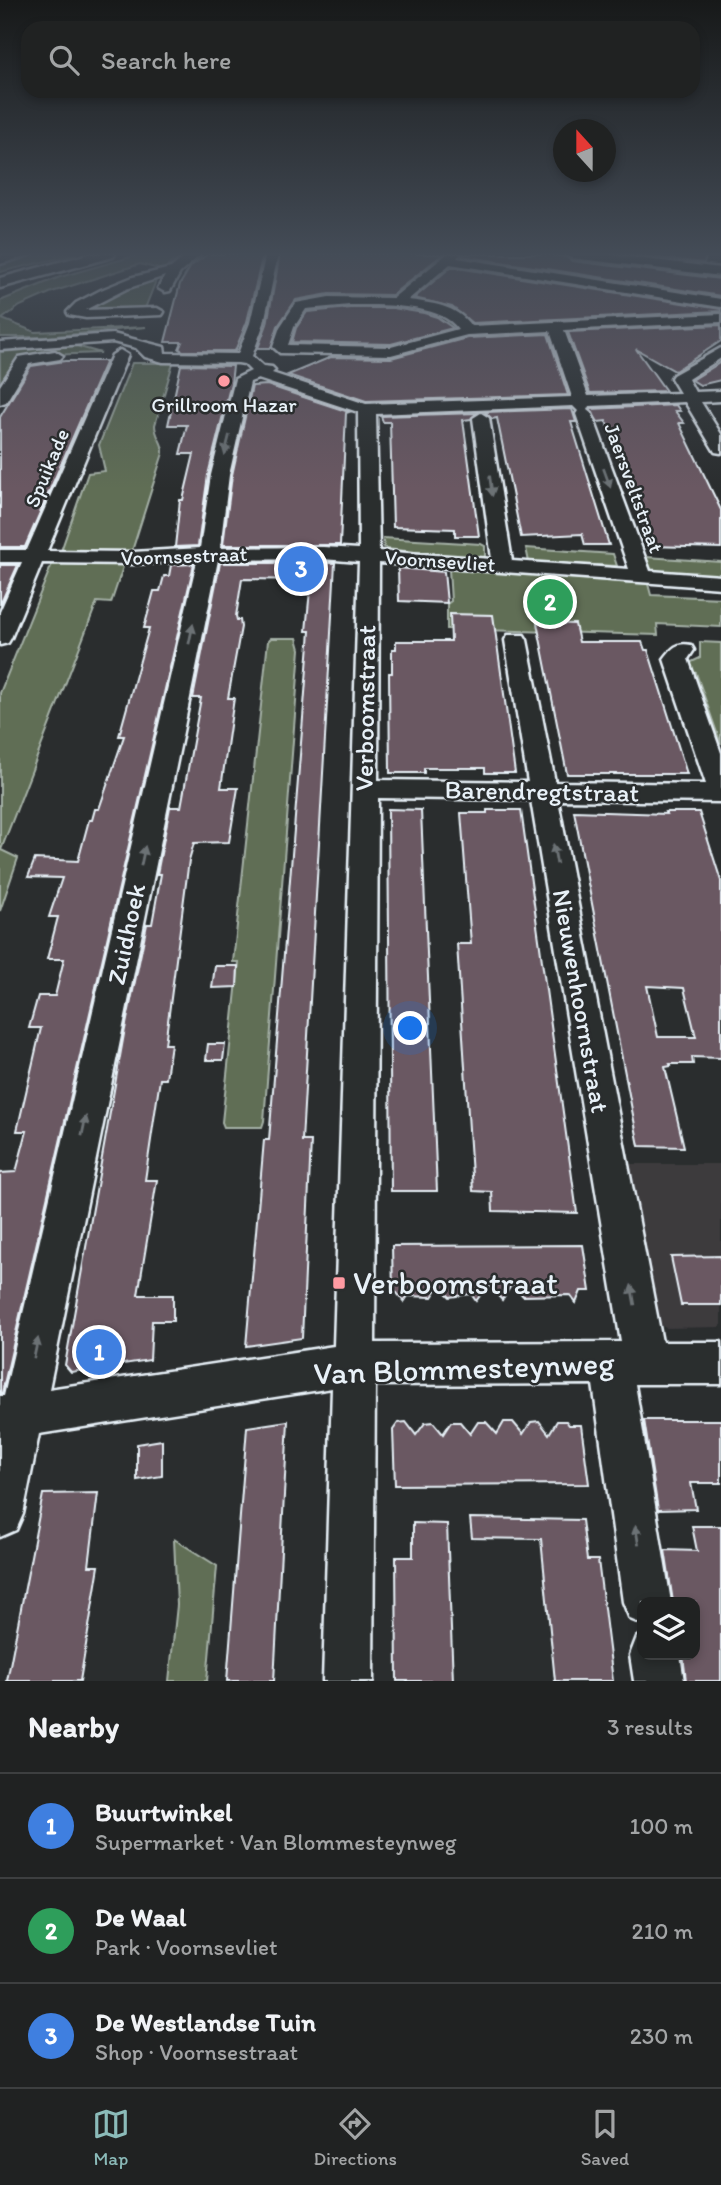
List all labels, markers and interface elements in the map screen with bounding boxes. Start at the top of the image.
search box [21,21,700,98]
icon: search [45,41,83,79]
text: Search here [101,44,231,76]
north arrow [553,119,616,182]
marker: Grillroom Hazar [216,373,232,389]
place label: Grillroom Hazar [151,392,297,417]
street label: Jaersveltstraat [599,419,670,556]
street label: Spuikade [19,425,74,511]
one-way arrow [221,434,232,456]
one-way arrow [602,468,613,489]
one-way arrow [485,475,496,497]
street label: Voornsestraat [120,541,248,570]
pin: 3 [278,543,324,595]
street label: Voornsevliet [384,544,496,577]
pin: 2 [527,576,573,628]
one-way arrow [186,622,197,644]
street label: Verboomstraat [348,624,382,792]
street label: Barendregtstraat [444,773,640,809]
one-way arrow [549,843,560,865]
one-way arrow [138,845,149,867]
street label: Zuidhoek [100,880,152,987]
street label: Nieuwenhoornstraat [546,887,616,1116]
your location [393,1011,427,1045]
one-way arrow [79,1115,90,1137]
place label: Verboomstraat [353,1264,558,1302]
marker: Verboomstraat [331,1275,347,1291]
one-way arrow [627,1284,638,1306]
pin: 1 [76,1326,122,1378]
one-way arrow [31,1337,42,1359]
street label: Van Blommesteynweg [313,1344,616,1392]
one-way arrow [631,1524,642,1546]
map controls [637,1597,700,1660]
button: layers [637,1597,700,1660]
text: Nearby [28,1708,119,1745]
text: 3 results [607,1713,693,1741]
text: Buurtwinkel [95,1796,232,1828]
text: 1 [46,1812,56,1840]
text: 100 m [629,1812,693,1840]
text: Supermarket · Van Blommesteynweg [95,1828,457,1856]
text: De Waal [95,1901,186,1933]
text: 2 [45,1917,57,1945]
text: 210 m [632,1917,693,1945]
text: Park · Voornsevliet [95,1933,278,1961]
text: De Westlandse Tuin [95,2006,316,2038]
text: 3 [45,2022,57,2050]
text: 230 m [630,2022,693,2050]
text: Shop · Voornsestraat [95,2038,298,2066]
tab: Map [92,2105,130,2170]
tab: Directions [313,2105,397,2170]
tab: Saved [581,2105,629,2170]

